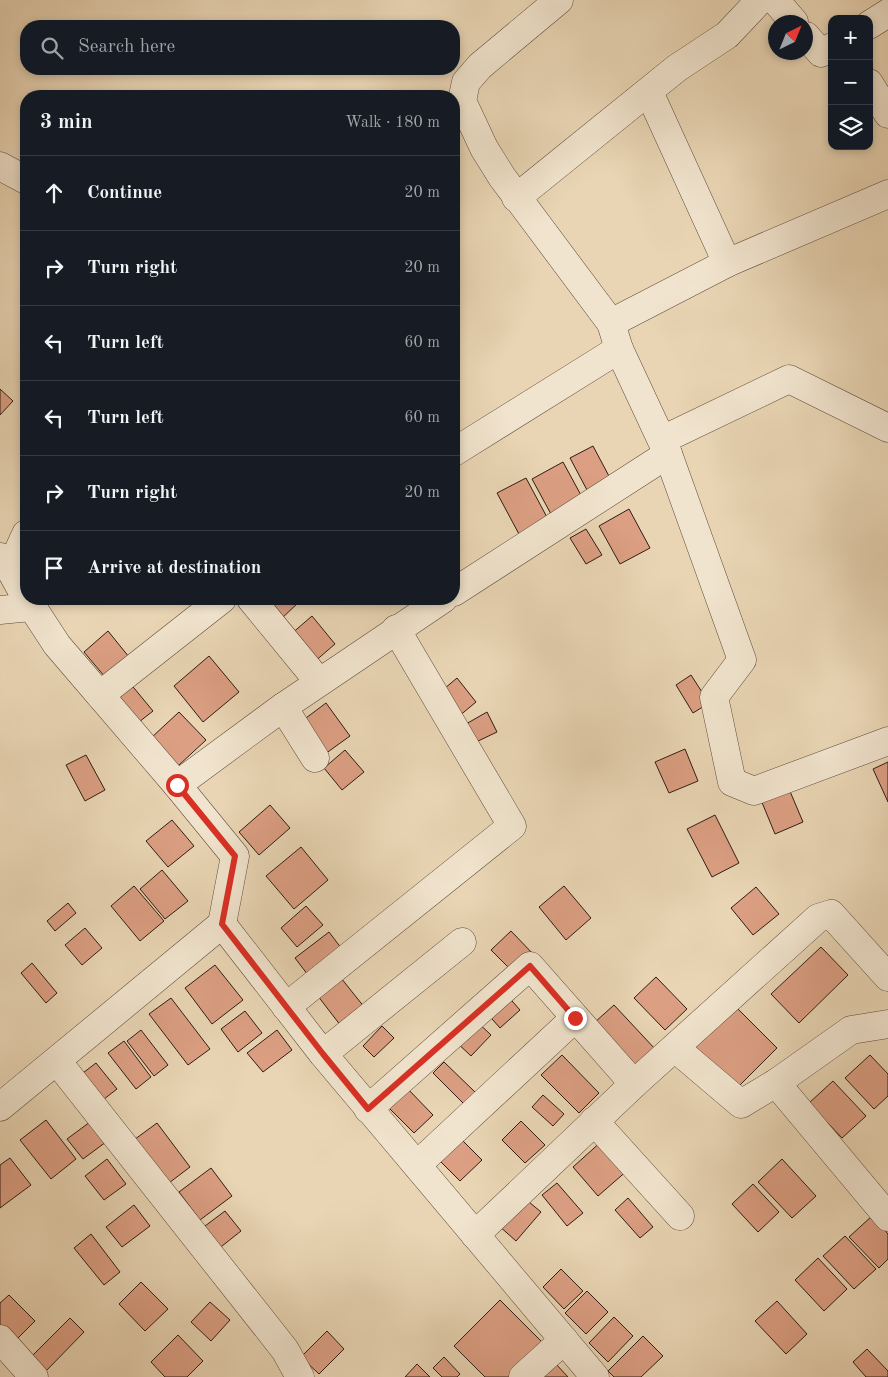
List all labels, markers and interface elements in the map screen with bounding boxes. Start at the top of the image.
north arrow [768,15,813,60]
map controls [828,15,873,150]
button: + [828,15,873,60]
search box [20,20,460,75]
icon: search [38,34,66,62]
text: Search here [78,38,175,57]
button: − [828,60,873,105]
button: layers [828,105,873,150]
text: 3 min [40,112,93,133]
text: Walk · 180 m [345,115,440,131]
icon: ahead [40,179,68,207]
text: Continue [87,184,162,203]
text: 20 m [404,185,440,201]
icon: right [40,254,68,282]
text: Turn right [87,259,177,278]
text: 20 m [404,260,440,276]
icon: left [40,329,68,357]
text: Turn left [87,334,164,353]
text: 60 m [404,335,440,351]
icon: left [40,404,68,432]
text: Turn left [87,409,164,428]
text: 60 m [404,410,440,426]
icon: right [40,479,68,507]
text: Turn right [87,484,177,503]
text: 20 m [404,485,440,501]
icon: arrive [40,554,68,582]
text: Arrive at destination [87,559,261,578]
route start [166,774,189,797]
route end [564,1007,587,1030]

